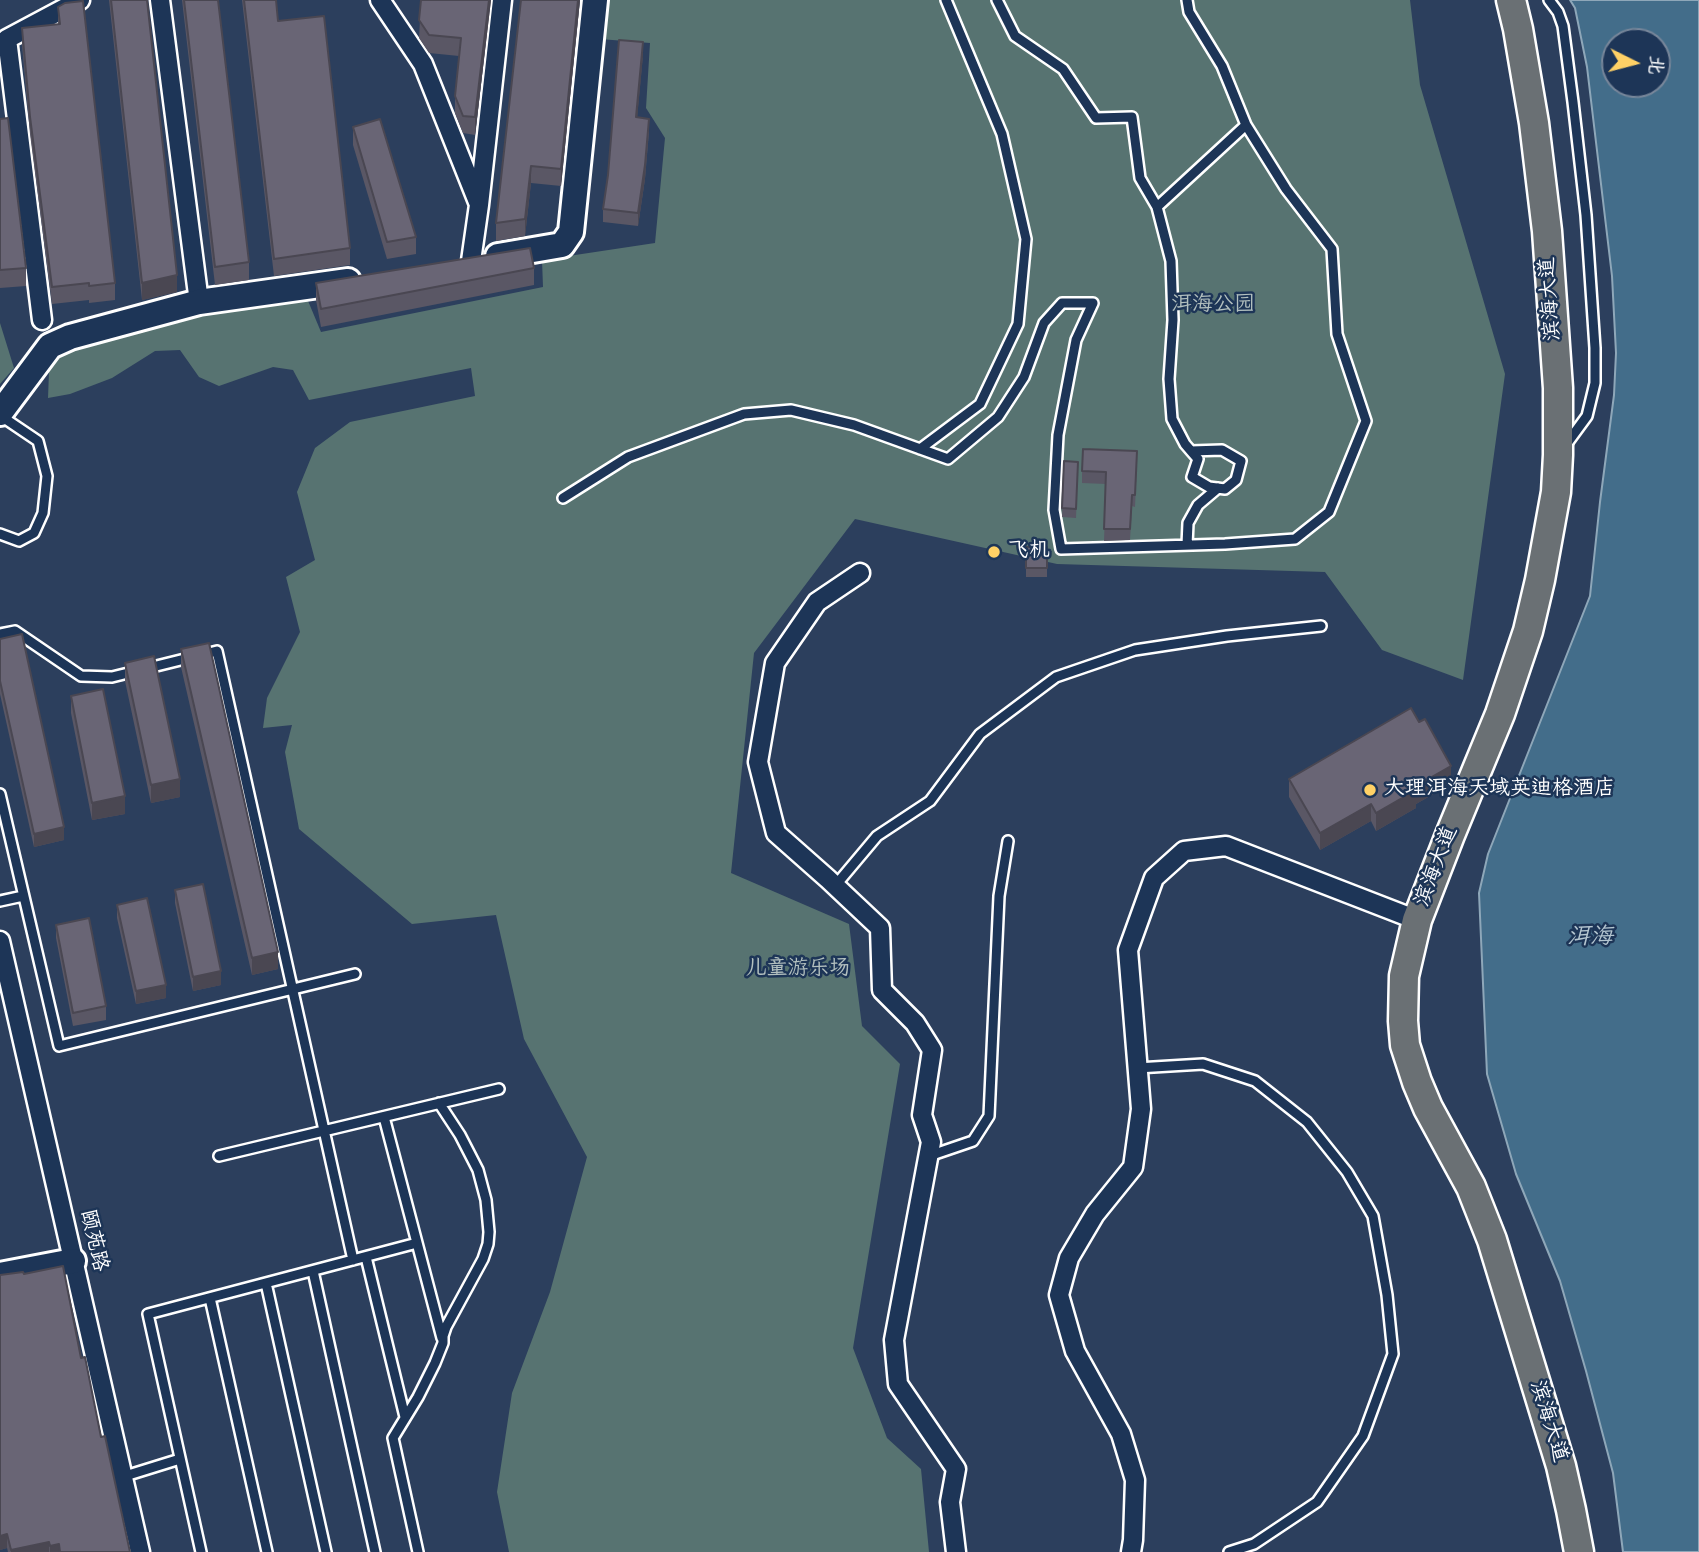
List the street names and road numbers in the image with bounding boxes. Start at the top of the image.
street label: 滨海大道 [1537,256,1567,342]
street label: 滨海大道 [1411,823,1465,911]
street label: 颐苑路 [73,1207,111,1275]
street label: 滨海大道 [1523,1378,1571,1466]

